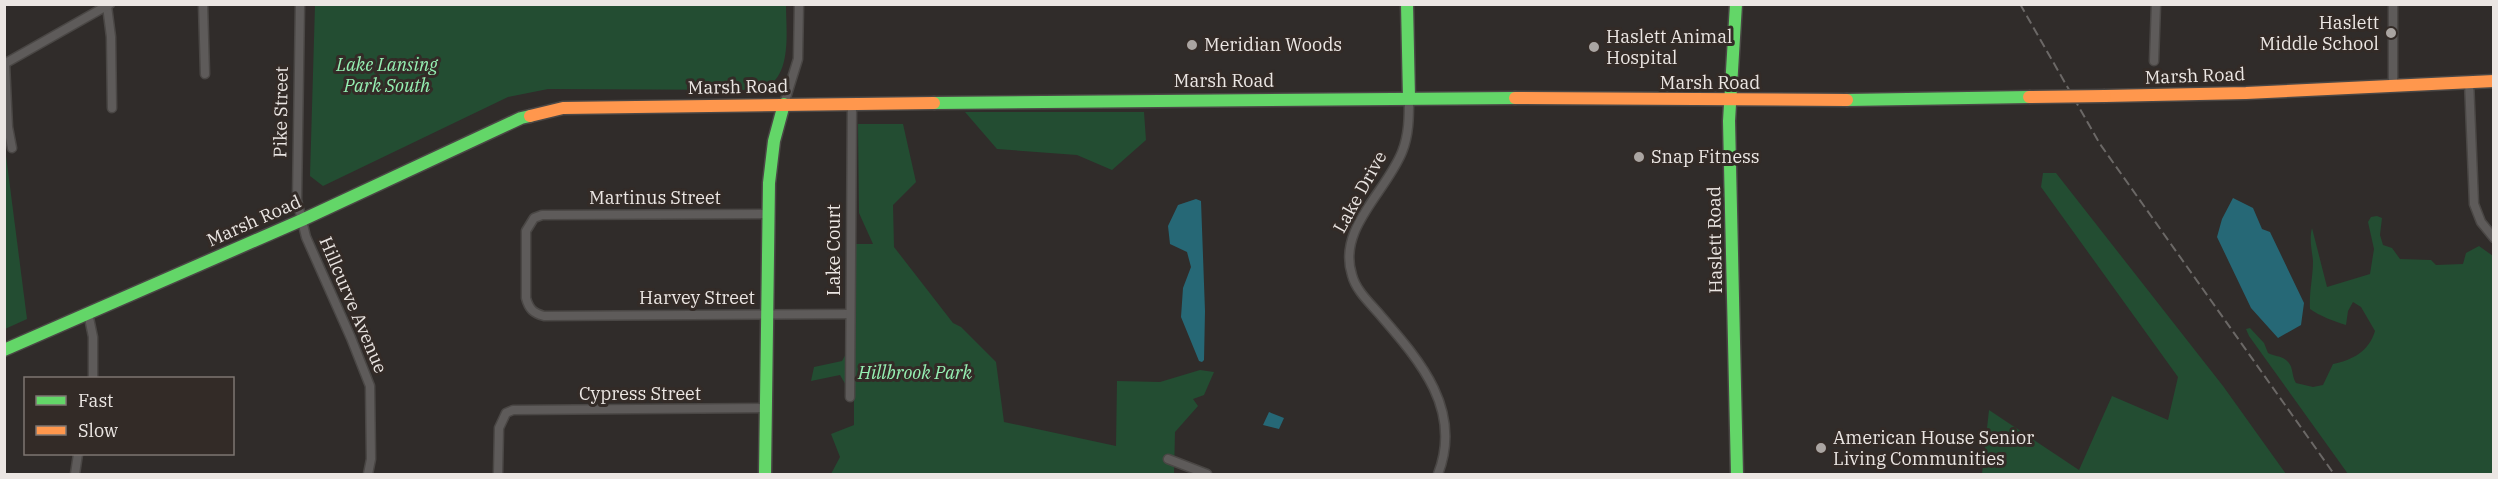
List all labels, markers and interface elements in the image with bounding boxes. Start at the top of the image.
place label: Haslett Middle School [2260,11,2379,55]
place label: Haslett Animal Hospital [1606,25,1732,69]
marker: Haslett Middle School [2384,26,2398,40]
place label: Meridian Woods [1204,33,1342,56]
marker: Meridian Woods [1185,38,1199,52]
marker: Haslett Animal Hospital [1587,40,1601,54]
park label: Lake Lansing Park South [335,53,438,97]
street label: Marsh Road [2144,62,2246,89]
street label: Pike Street [268,66,293,158]
street label: Marsh Road [1174,69,1274,92]
street label: Marsh Road [1660,71,1760,94]
street label: Marsh Road [687,74,789,99]
place label: Snap Fitness [1651,145,1760,168]
street label: Lake Drive [1328,147,1391,237]
marker: Snap Fitness [1632,150,1646,164]
street label: Martinus Street [589,186,721,209]
street label: Haslett Road [1702,186,1727,294]
street label: Marsh Road [203,190,304,252]
street label: Lake Court [822,204,845,296]
street label: Hillcurve Avenue [314,233,393,377]
street label: Harvey Street [639,286,755,309]
park label: Hillbrook Park [857,361,973,384]
legend [24,377,234,455]
street label: Cypress Street [579,382,701,405]
text: Fast [78,389,113,412]
text: Slow [78,419,118,442]
place label: American House Senior Living Communities [1833,426,2034,470]
marker: American House Senior Living Communities [1814,441,1828,455]

